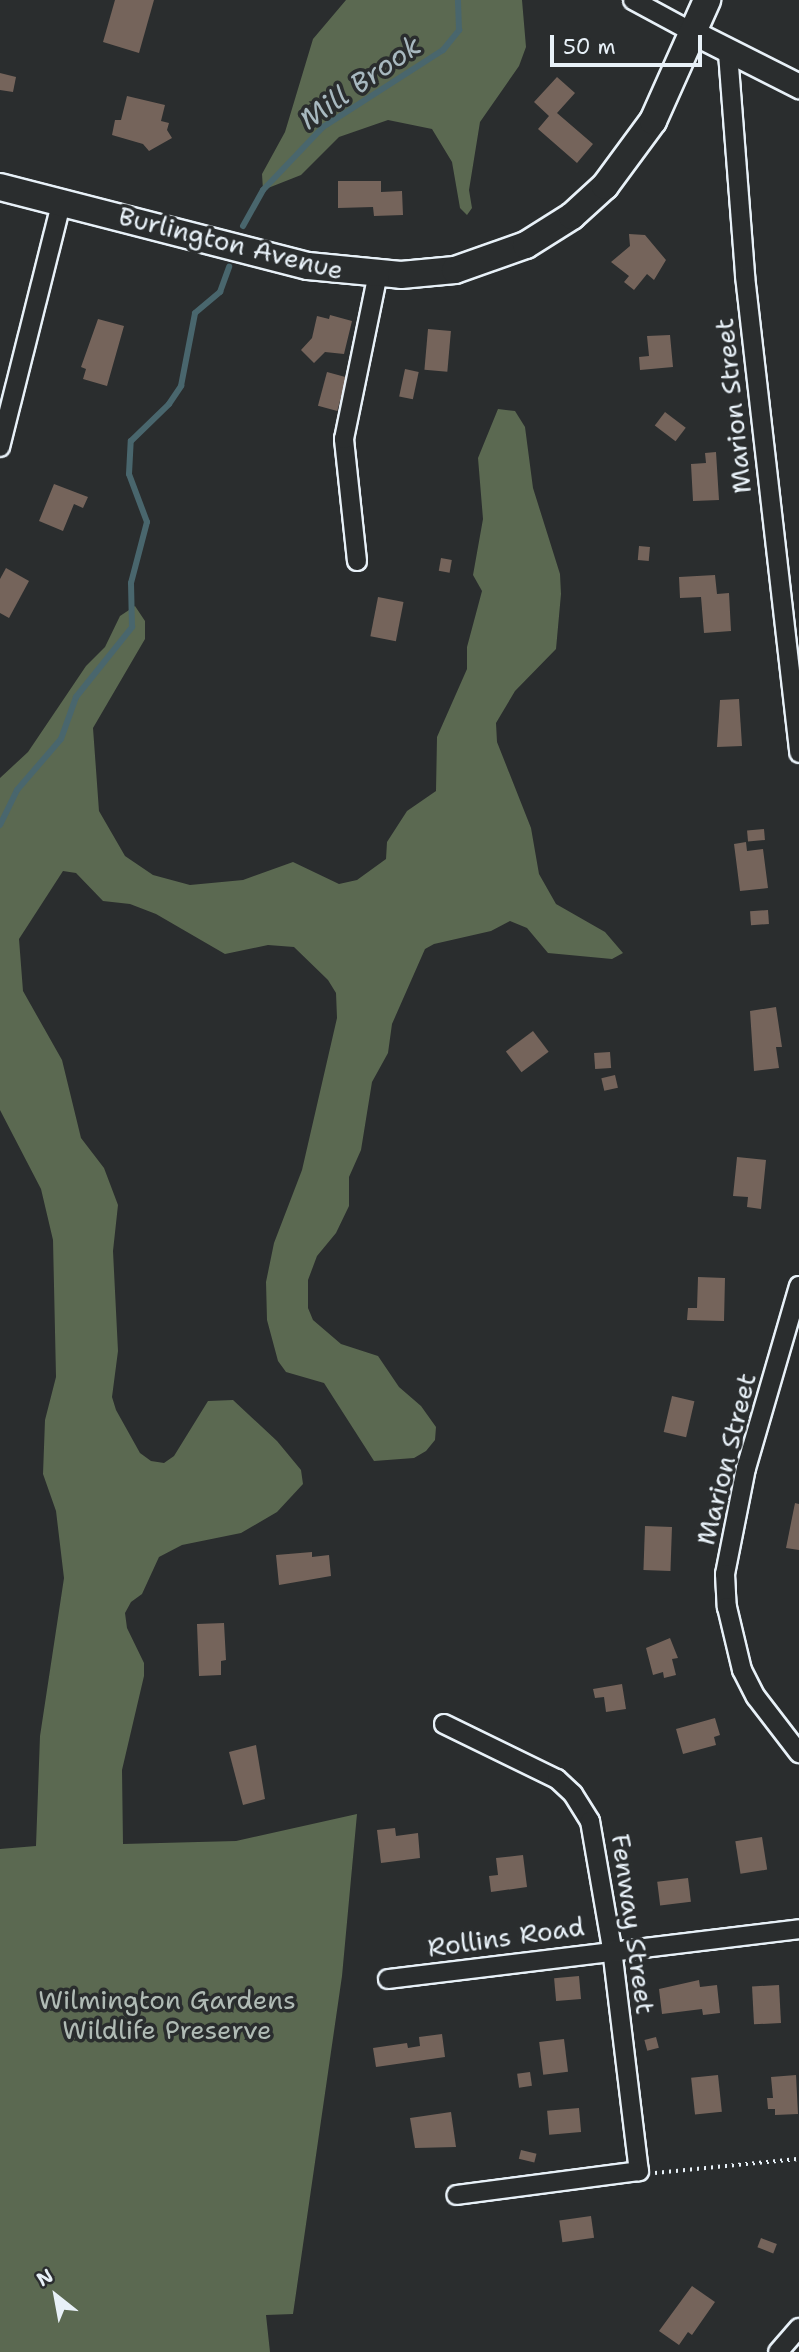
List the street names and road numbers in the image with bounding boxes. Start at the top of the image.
street label: Burlington Avenue [115,200,347,286]
street label: Marion Street [708,317,758,495]
street label: Marion Street [690,1370,762,1548]
street label: Fenway Street [605,1832,661,2016]
street label: Rollins Road [426,1911,586,1963]

